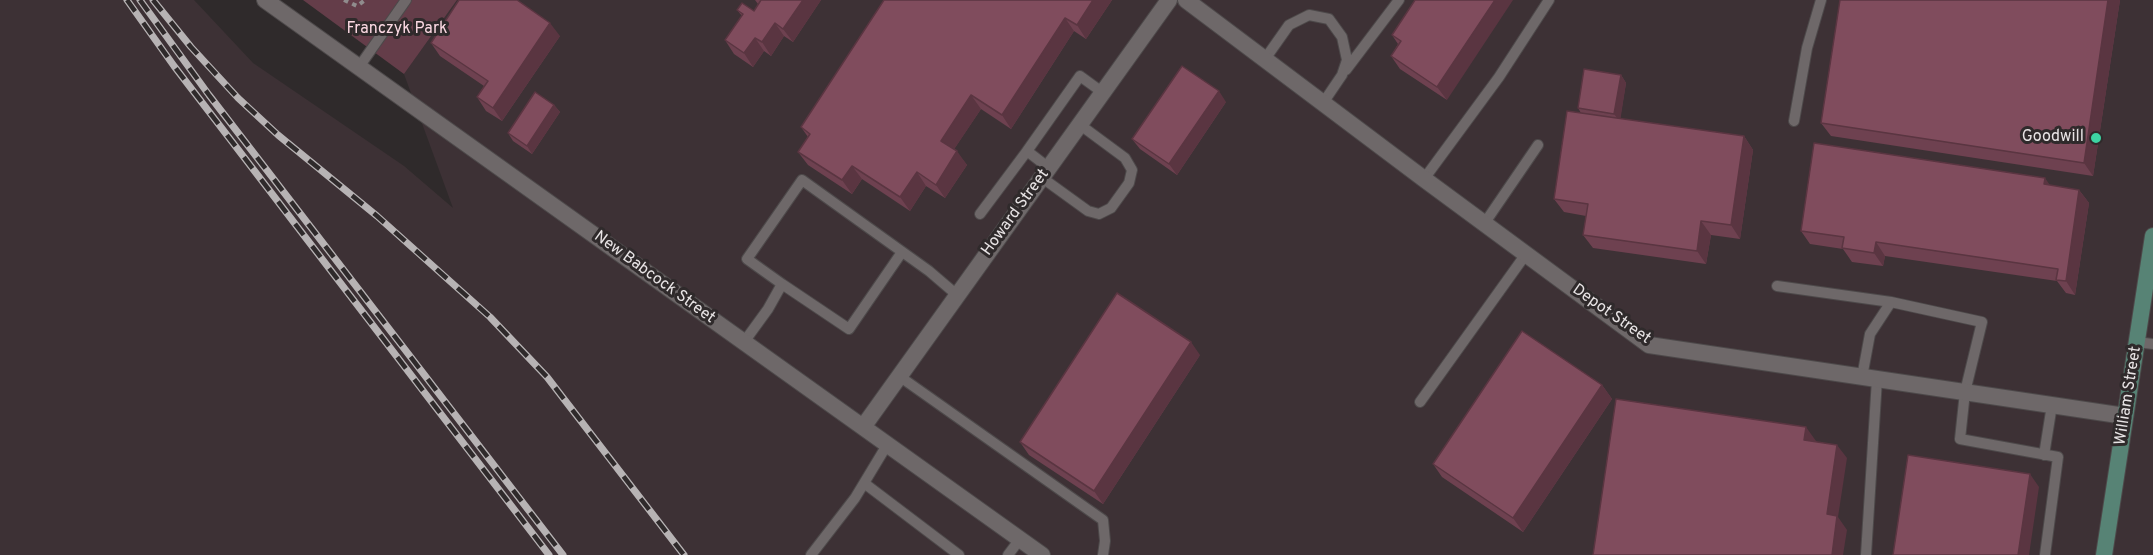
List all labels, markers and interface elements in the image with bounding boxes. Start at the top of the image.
park label: Franczyk Park [346,20,448,40]
place label: Goodwill [2022,128,2084,148]
marker: Goodwill [2089,131,2103,145]
street label: Howard Street [978,166,1054,260]
street label: New Babcock Street [590,228,718,328]
street label: Depot Street [1568,281,1654,349]
street label: William Street [2112,345,2146,447]

